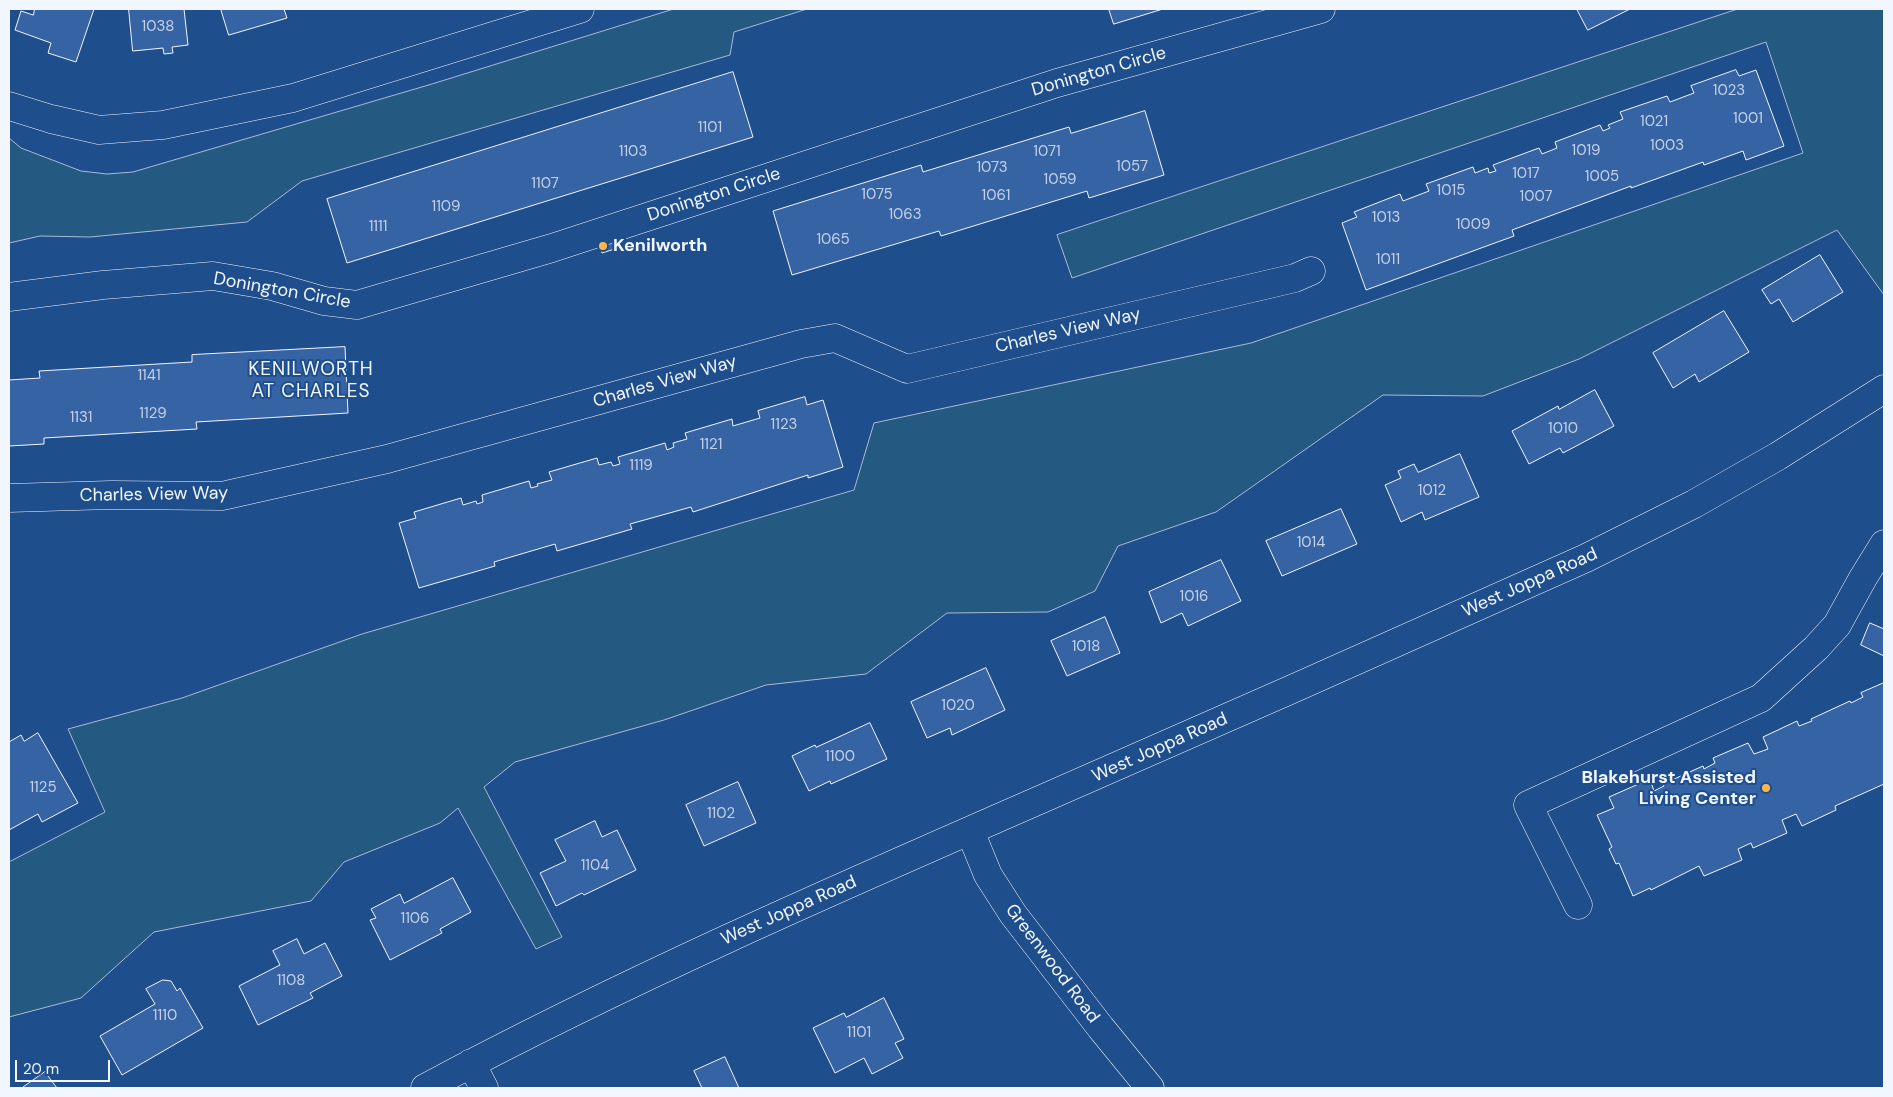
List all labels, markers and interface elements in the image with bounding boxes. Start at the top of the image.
house number: 1038 [142,18,174,36]
street label: Donington Circle [1029,42,1169,102]
house number: 1023 [1713,82,1745,100]
house number: 1001 [1733,110,1763,128]
house number: 1021 [1640,113,1668,131]
house number: 1101 [698,119,722,137]
house number: 1003 [1650,137,1684,155]
house number: 1019 [1571,142,1601,160]
house number: 1103 [619,143,647,161]
house number: 1071 [1033,143,1061,161]
house number: 1057 [1116,158,1148,176]
house number: 1073 [976,159,1008,177]
street label: Donington Circle [645,163,783,227]
house number: 1017 [1512,165,1540,183]
house number: 1005 [1585,168,1619,186]
house number: 1059 [1043,171,1077,189]
house number: 1107 [531,175,559,193]
house number: 1015 [1437,182,1465,200]
house number: 1075 [861,186,893,204]
house number: 1061 [981,187,1011,205]
house number: 1007 [1520,188,1552,206]
house number: 1109 [431,198,461,216]
house number: 1063 [888,206,922,224]
house number: 1013 [1372,209,1400,227]
house number: 1009 [1456,216,1490,234]
house number: 1111 [369,218,387,236]
house number: 1065 [816,231,850,249]
place label: Kenilworth [613,235,707,257]
marker: Kenilworth [597,240,609,252]
house number: 1011 [1376,251,1400,269]
street label: Donington Circle [212,268,352,314]
street label: Charles View Way [993,304,1143,358]
street label: Charles View Way [591,351,739,413]
district label: KENILWORTH AT CHARLES [247,359,375,403]
house number: 1141 [137,367,161,385]
house number: 1129 [139,405,167,423]
house number: 1131 [70,409,92,427]
house number: 1123 [771,416,797,434]
house number: 1010 [1548,420,1578,438]
house number: 1121 [700,436,722,454]
house number: 1119 [629,457,653,475]
house number: 1012 [1418,482,1446,500]
street label: Charles View Way [80,483,228,507]
house number: 1014 [1297,534,1325,552]
street label: West Joppa Road [1459,543,1601,623]
house number: 1016 [1179,588,1209,606]
house number: 1018 [1072,638,1100,656]
house number: 1020 [941,697,975,715]
street label: West Joppa Road [1089,708,1231,788]
house number: 1100 [825,748,855,766]
place label: Blakehurst Assisted Living Center [1581,767,1756,810]
house number: 1125 [29,779,57,797]
marker: Blakehurst Assisted Living Center [1760,782,1772,794]
house number: 1102 [707,805,735,823]
house number: 1104 [581,857,609,875]
street label: West Joppa Road [718,871,860,951]
street label: Greenwood Road [1000,900,1104,1028]
house number: 1106 [400,910,430,928]
house number: 1108 [277,972,305,990]
house number: 1110 [153,1007,177,1025]
house number: 1101 [847,1024,871,1042]
scale bar [18,1050,112,1082]
text: 20 m [23,1059,59,1079]

